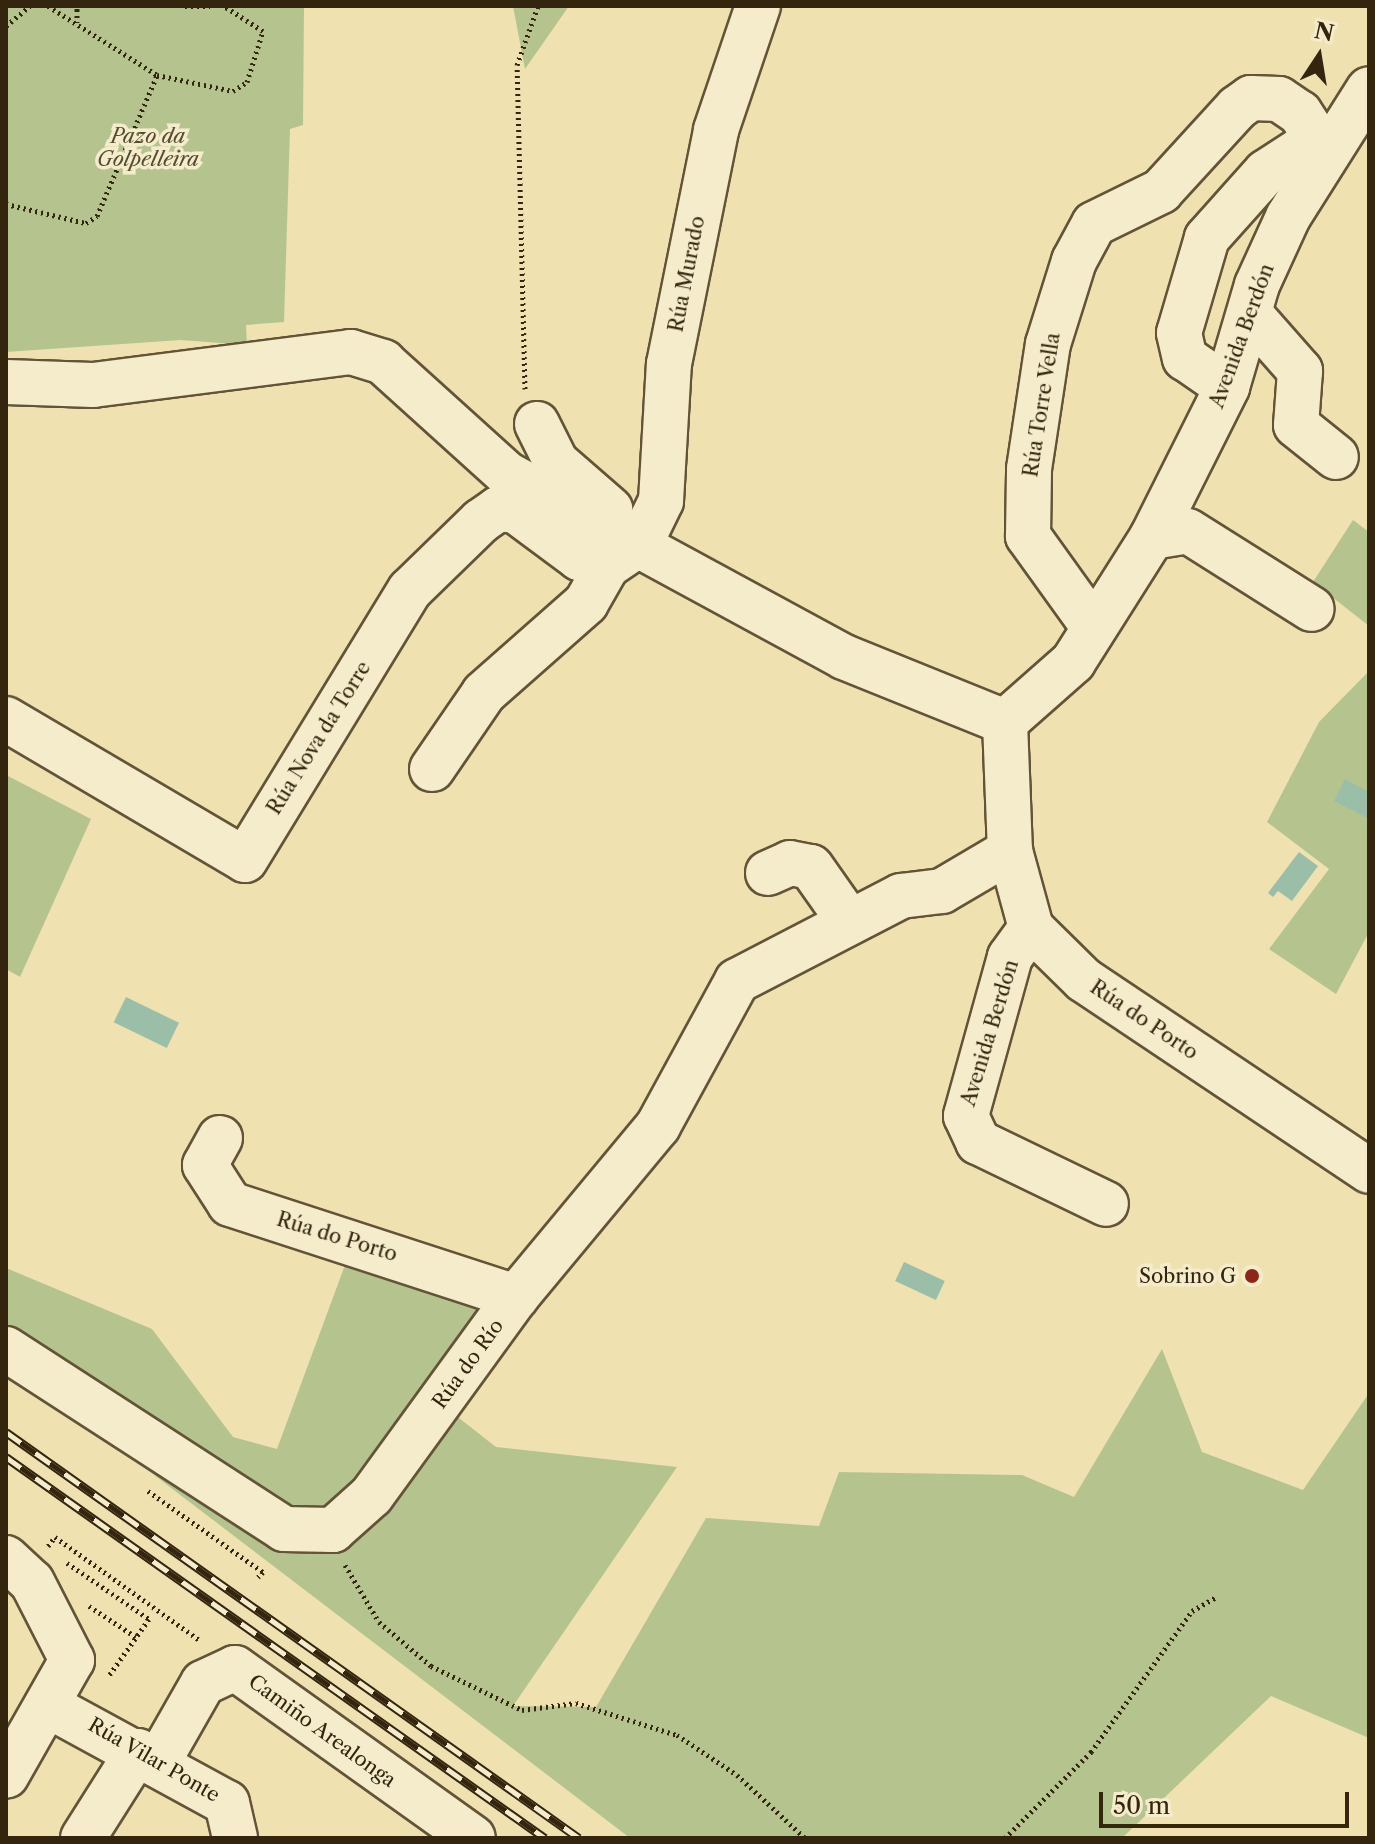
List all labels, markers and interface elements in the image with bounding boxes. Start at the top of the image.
north arrow [1279,16,1359,96]
text: N [1312,17,1336,47]
park label: Pazo da Golpelleira [97,124,199,171]
street label: Rúa Murado [664,214,710,334]
street label: Avenida Berdón [1205,260,1279,412]
street label: Rúa Torre Vella [1019,330,1065,480]
street label: Rúa Nova da Torre [262,656,376,820]
street label: Avenida Berdón [956,957,1024,1109]
street label: Rúa do Porto [1085,975,1203,1065]
street label: Rúa do Porto [274,1207,400,1267]
place label: Sobrino G [1139,1264,1236,1288]
marker: Sobrino G [1243,1267,1261,1285]
street label: Rúa do Río [427,1314,509,1414]
street label: Camiño Arealonga [243,1669,401,1793]
street label: Rúa Vilar Ponte [83,1712,225,1808]
scale bar [1103,1776,1353,1826]
text: 50 m [1113,1791,1170,1820]

